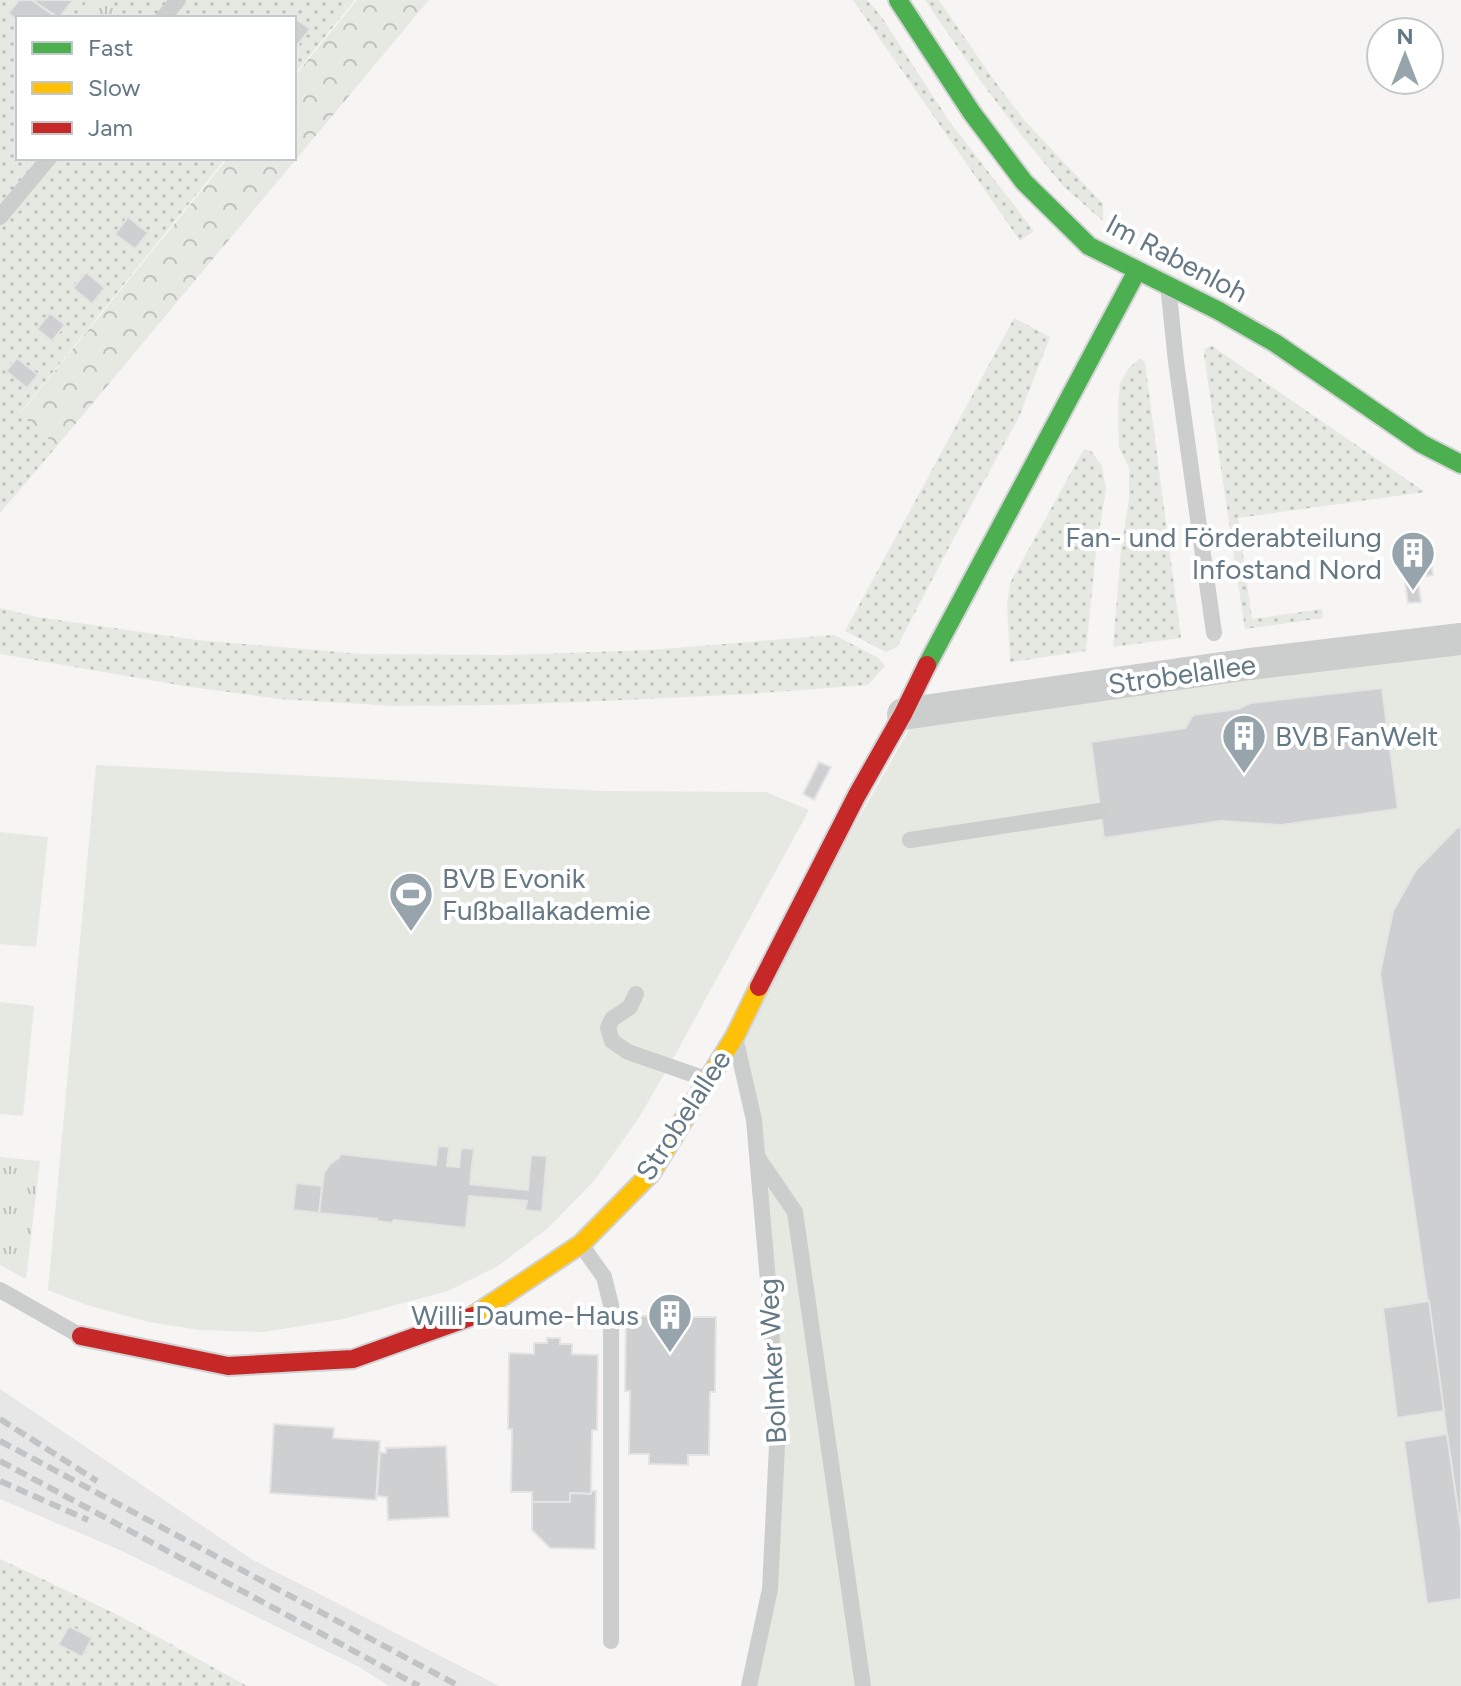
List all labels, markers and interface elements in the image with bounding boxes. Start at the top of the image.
legend [16,16,296,160]
north arrow [1365,16,1445,96]
text: N [1396,23,1414,50]
text: Fast [88,33,133,62]
text: Slow [88,73,141,102]
text: Jam [88,113,133,142]
street label: Im Rabenloh [1100,206,1254,310]
place label: Fan- und Förderabteilung Infostand Nord [1065,520,1382,586]
building icon: Fan- und Förderabteilung Infostand Nord [1389,529,1437,592]
street label: Strobelallee [1106,647,1258,701]
building icon: BVB FanWelt [1220,712,1268,775]
place label: BVB FanWelt [1275,719,1438,753]
place label: BVB Evonik Fußballakademie [442,861,651,927]
sports icon: BVB Evonik Fußballakademie [387,870,435,933]
street label: Strobelallee [628,1043,738,1187]
street label: Bolmker Weg [751,1277,793,1445]
building icon: Willi-Daume-Haus [646,1291,694,1354]
place label: Willi-Daume-Haus [411,1298,639,1332]

